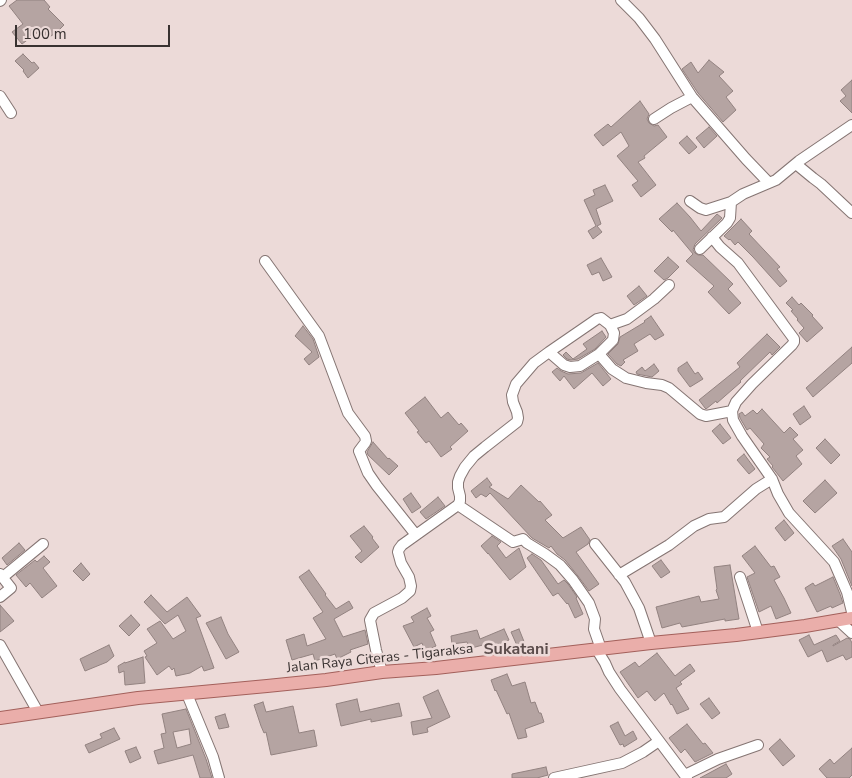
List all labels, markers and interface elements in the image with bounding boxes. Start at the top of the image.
scale bar [18,15,172,47]
text: 100 m [23,24,67,44]
district label: Sukatani [484,640,548,660]
street label: Jalan Raya Citeras - Tigaraksa [286,641,474,677]

